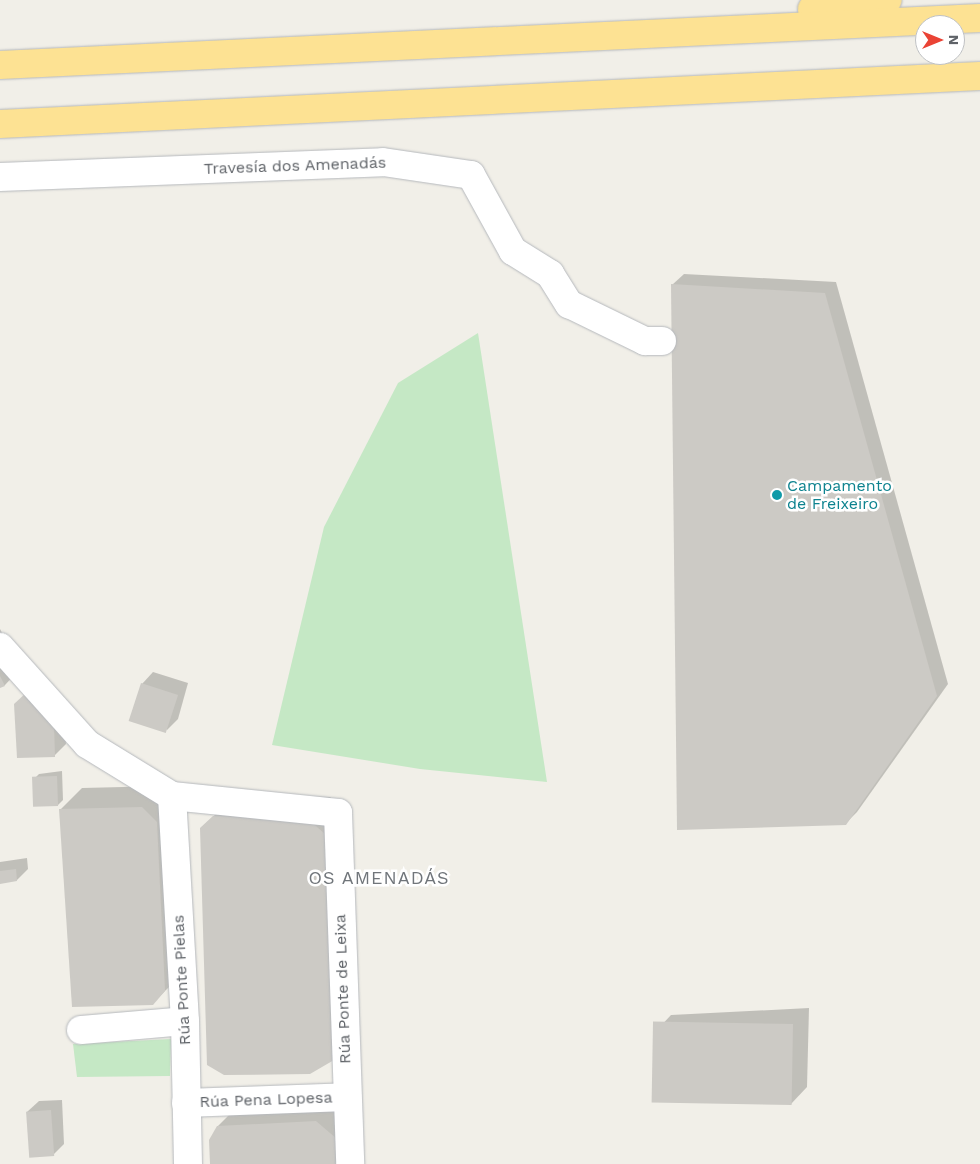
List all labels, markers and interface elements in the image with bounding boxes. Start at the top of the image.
north arrow [915,15,965,65]
text: N [946,35,962,45]
street label: Travesía dos Amenadás [203,153,387,179]
place label: Campamento de Freixeiro [787,476,892,514]
marker: Campamento de Freixeiro [771,489,783,501]
district label: OS AMENADÁS [307,867,451,889]
street label: Rúa Ponte Pielas [169,914,195,1046]
street label: Rúa Ponte de Leixa [331,914,355,1064]
street label: Rúa Pena Lopesa [199,1088,333,1112]

